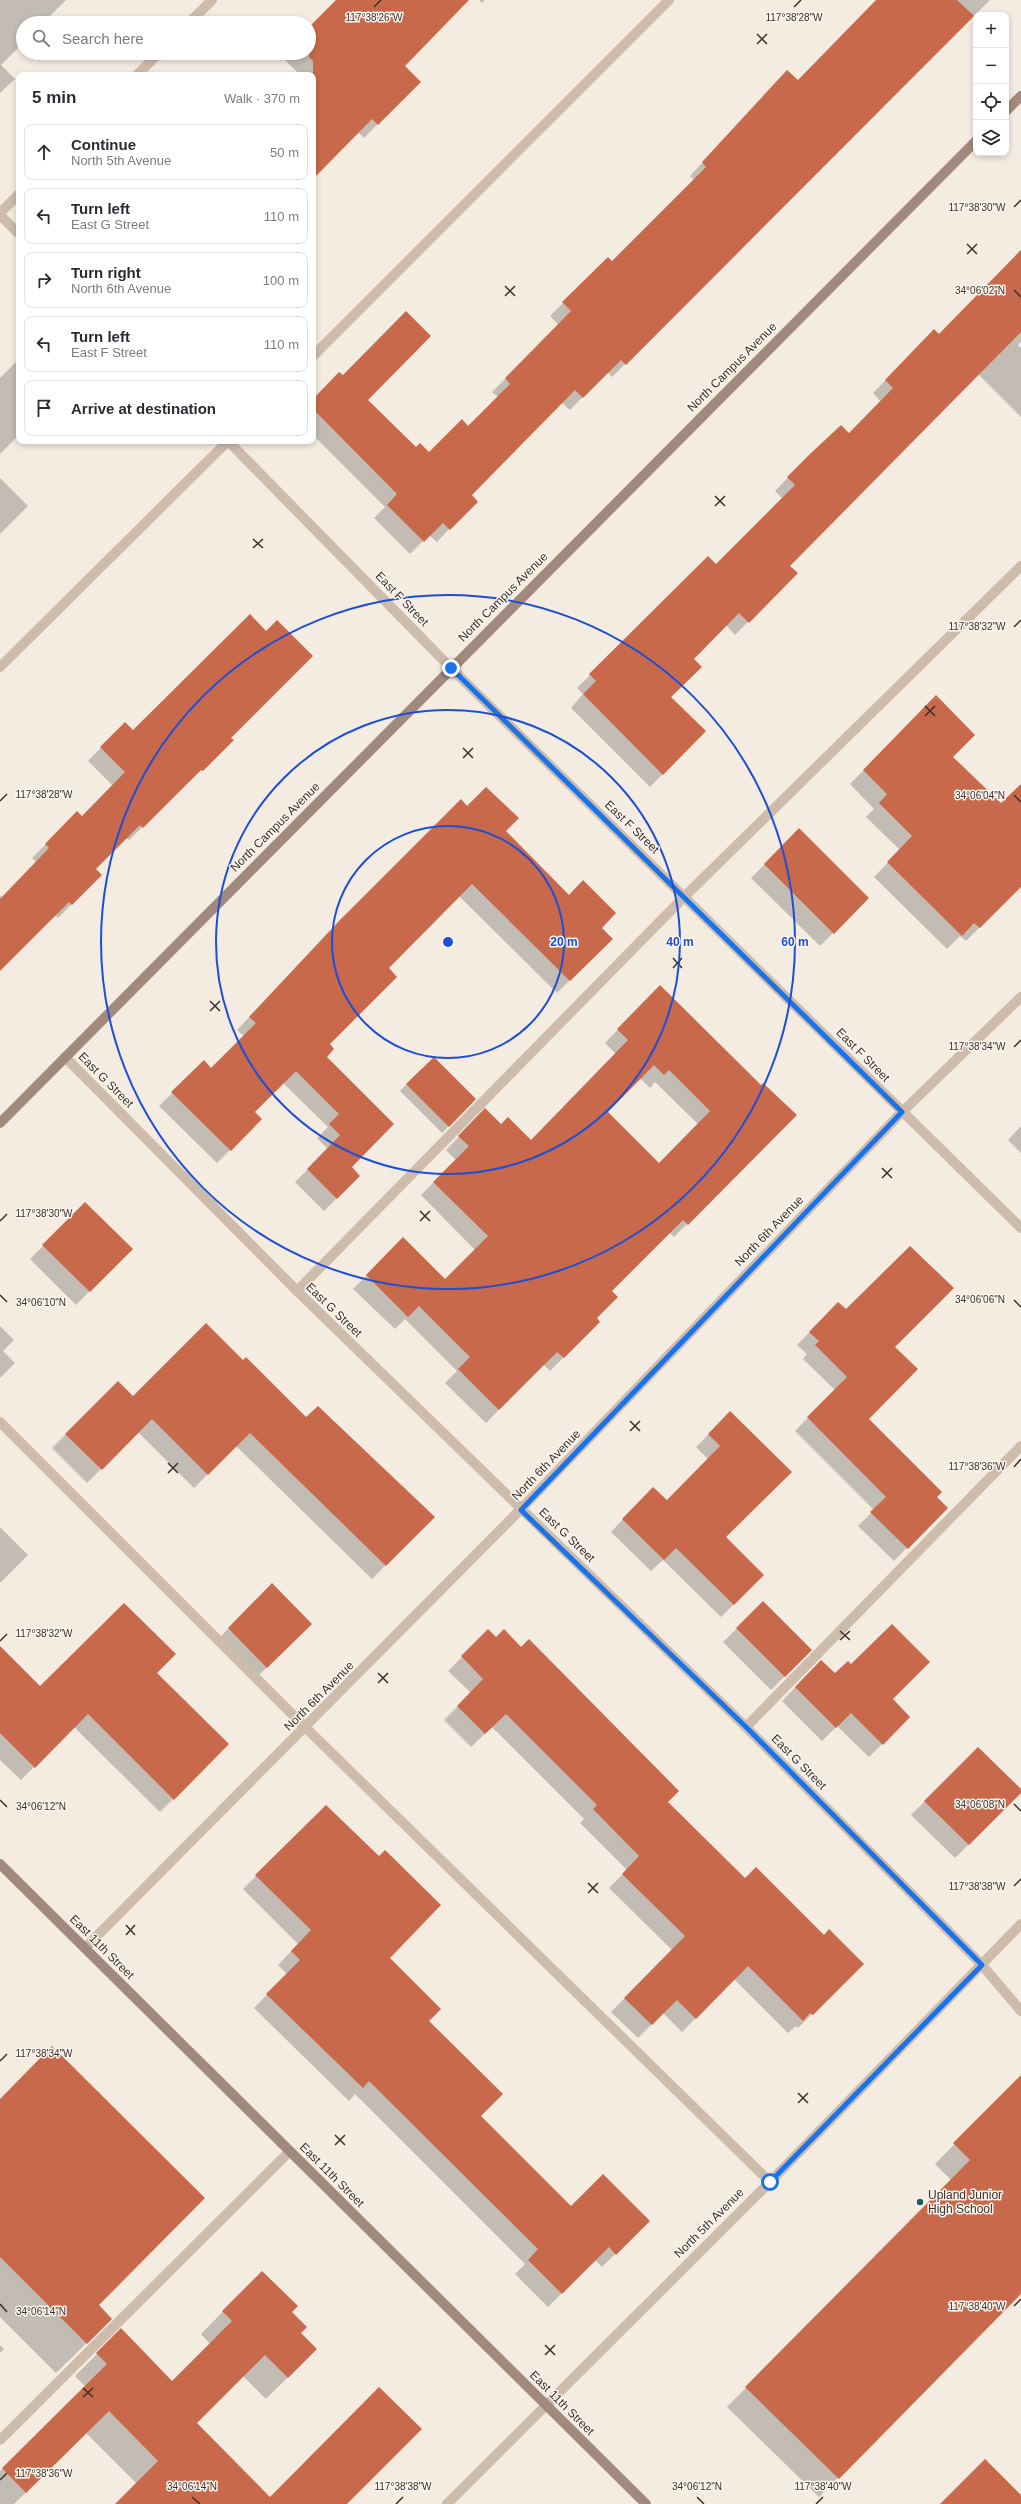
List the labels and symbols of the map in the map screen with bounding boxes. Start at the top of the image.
text: 117°38'26"W [345,12,403,23]
text: 117°38'28"W [765,12,823,23]
text: 117°38'30"W [948,202,1006,213]
text: 34°06'02"N [955,285,1005,296]
street label: North Campus Avenue [684,319,780,415]
street label: North Campus Avenue [455,549,551,645]
street label: East F Street [373,569,432,630]
text: 117°38'32"W [948,621,1006,632]
route end [442,659,460,677]
street label: North Campus Avenue [227,779,323,875]
text: 117°38'28"W [15,789,73,800]
text: 34°06'04"N [955,790,1005,801]
street label: East F Street [602,798,663,857]
centre of rings [441,935,455,949]
text: 20 m [550,935,578,949]
text: 40 m [666,935,694,949]
text: 60 m [781,935,809,949]
street label: East F Street [833,1025,893,1085]
text: 117°38'34"W [948,1041,1006,1052]
street label: East G Street [76,1050,137,1111]
street label: North 6th Avenue [732,1193,806,1269]
text: 117°38'30"W [15,1208,73,1219]
street label: East G Street [303,1280,365,1341]
text: 34°06'06"N [955,1294,1005,1305]
text: 34°06'10"N [16,1297,66,1308]
street label: North 6th Avenue [509,1427,583,1503]
text: 117°38'36"W [948,1461,1006,1472]
street label: East G Street [536,1505,598,1566]
text: 117°38'32"W [15,1628,73,1639]
street label: North 6th Avenue [281,1658,357,1734]
street label: East G Street [769,1732,830,1793]
text: 34°06'08"N [955,1799,1005,1810]
text: 34°06'12"N [16,1801,66,1812]
text: 117°38'38"W [948,1881,1006,1892]
street label: East 11th Street [67,1912,138,1983]
text: 117°38'34"W [15,2048,73,2059]
street label: East 11th Street [297,2140,368,2211]
route start [761,2173,779,2191]
street label: North 5th Avenue [671,2185,747,2261]
place label: Upland Junior High School [928,2188,1002,2216]
marker: Upland Junior High School [915,2197,925,2207]
text: 117°38'40"W [948,2301,1006,2312]
text: 34°06'14"N [16,2306,66,2317]
street label: East 11th Street [527,2368,598,2439]
text: 117°38'36"W [15,2468,73,2479]
text: 34°06'14"N [167,2481,217,2492]
text: 117°38'38"W [374,2481,432,2492]
text: 34°06'12"N [672,2481,722,2492]
text: 117°38'40"W [794,2481,852,2492]

